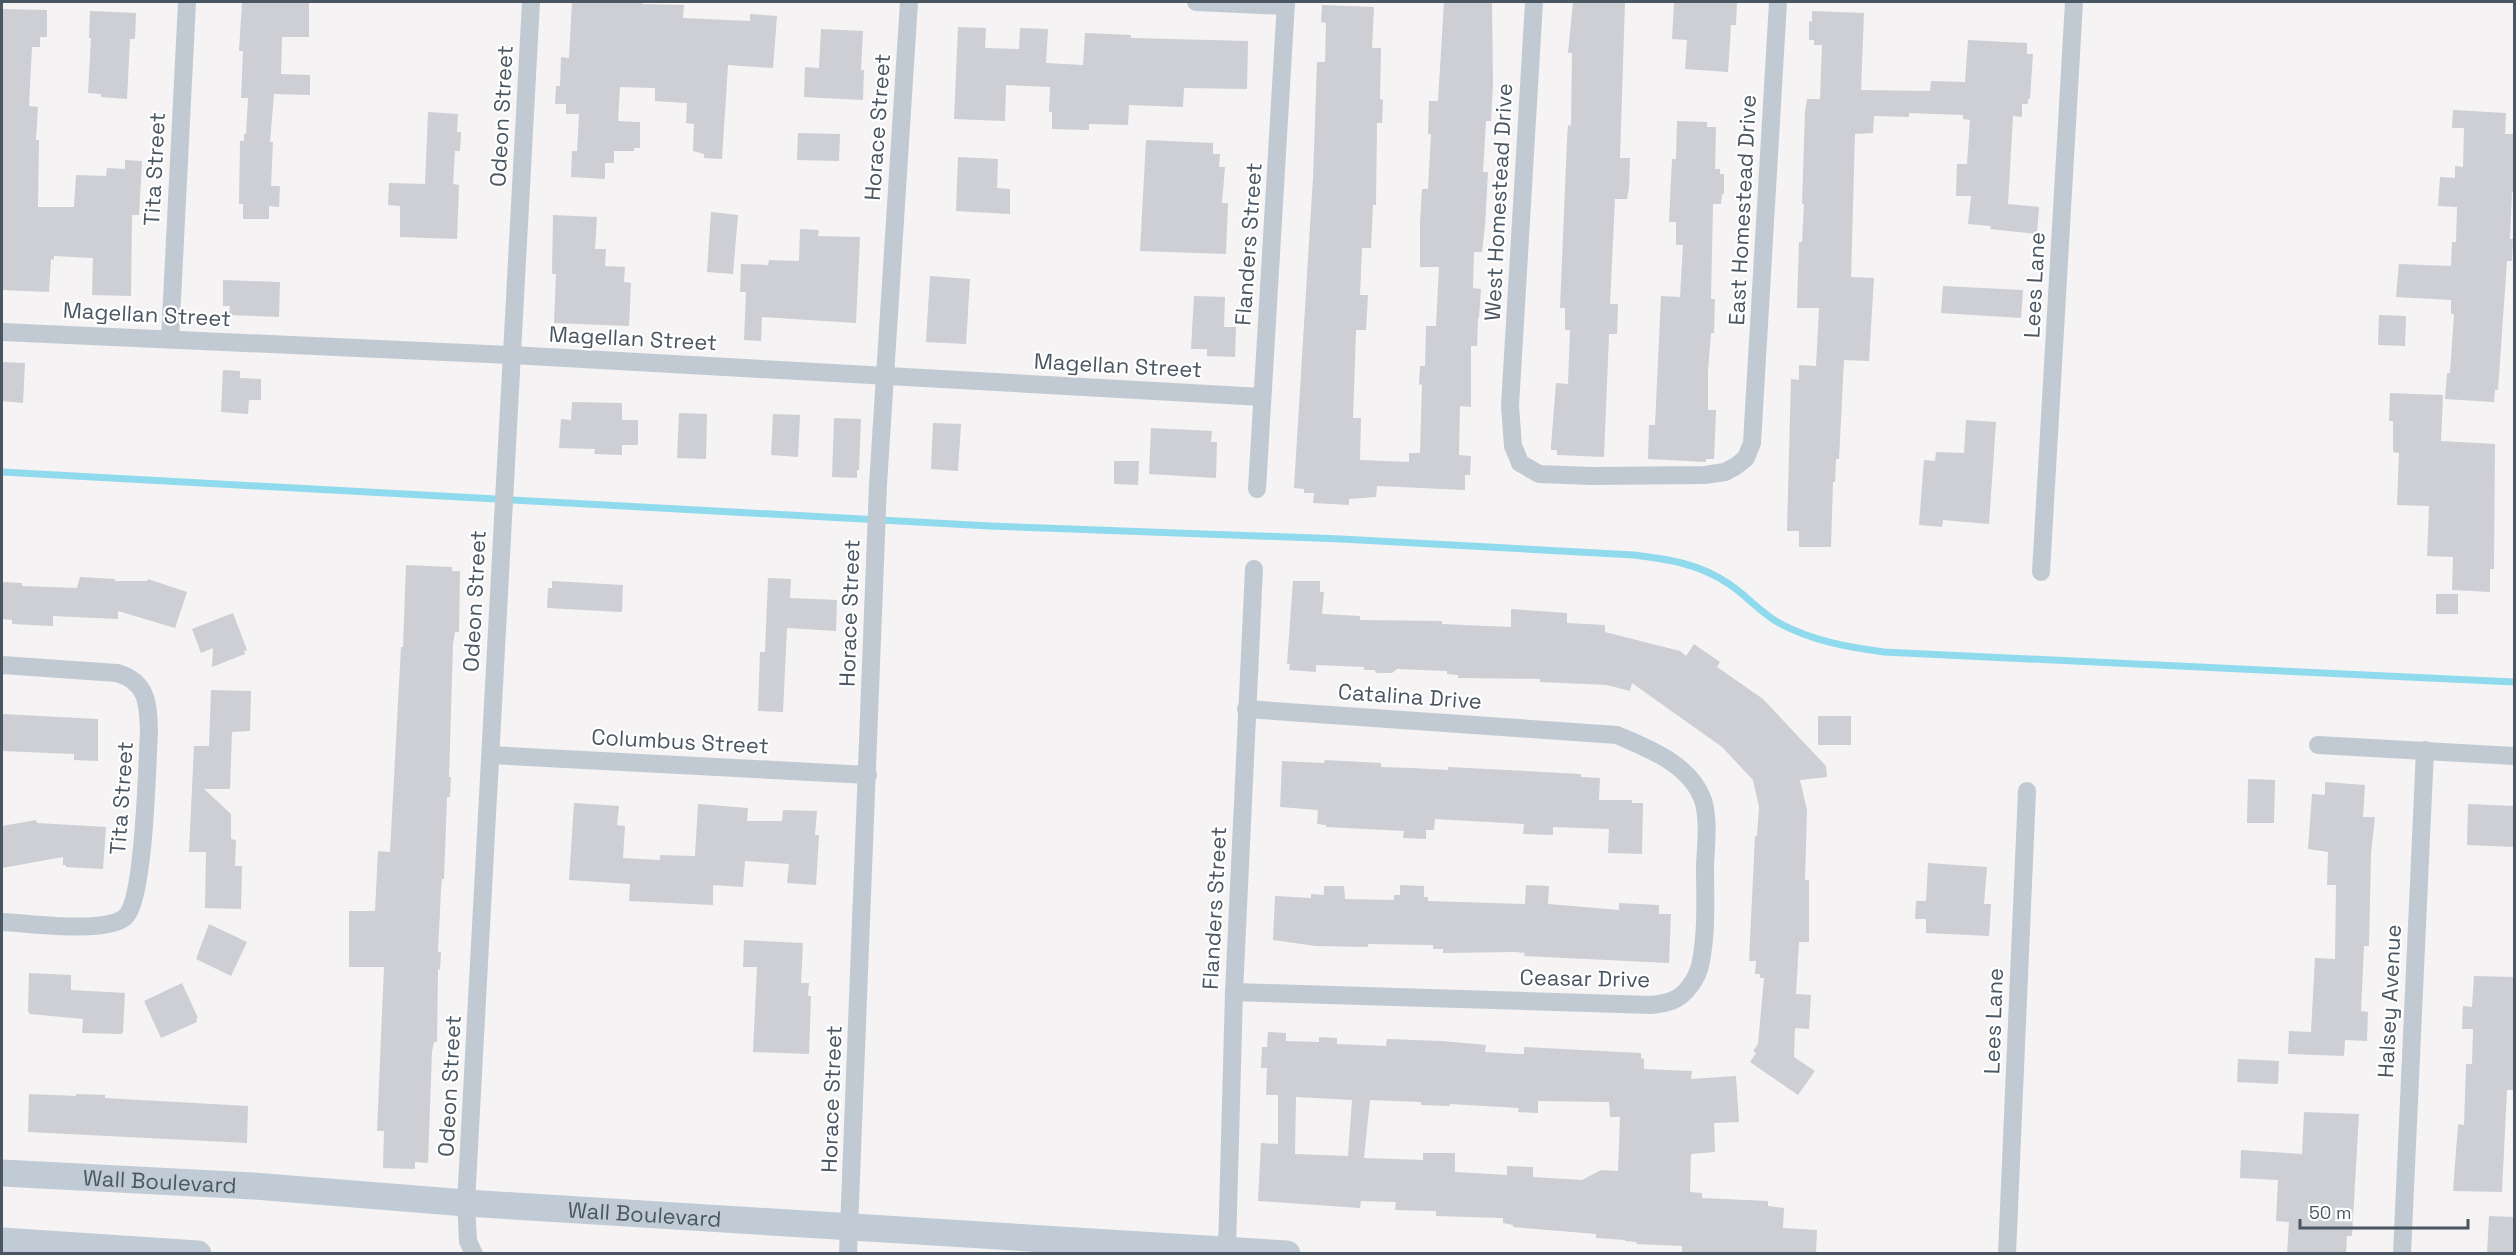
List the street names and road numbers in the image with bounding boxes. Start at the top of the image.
street label: Odeon Street [483,44,519,188]
street label: Horace Street [858,53,896,201]
street label: West Homestead Drive [1478,82,1518,322]
street label: East Homestead Drive [1722,94,1762,326]
street label: Tita Street [137,111,171,227]
street label: Flanders Street [1228,162,1268,326]
street label: Lees Lane [2017,231,2051,339]
street label: Magellan Street [62,296,232,332]
street label: Magellan Street [548,320,718,356]
street label: Magellan Street [1033,347,1203,383]
street label: Odeon Street [456,529,492,673]
street label: Horace Street [832,539,866,687]
street label: Catalina Drive [1337,677,1483,715]
street label: Columbus Street [591,722,769,760]
street label: Tita Street [103,740,139,856]
street label: Flanders Street [1196,826,1232,990]
street label: Halsey Avenue [2371,924,2407,1078]
street label: Ceasar Drive [1519,963,1651,993]
street label: Lees Lane [1977,967,2009,1075]
street label: Odeon Street [431,1014,467,1158]
street label: Horace Street [814,1025,848,1173]
street label: Wall Boulevard [82,1163,237,1199]
street label: Wall Boulevard [567,1195,722,1233]

